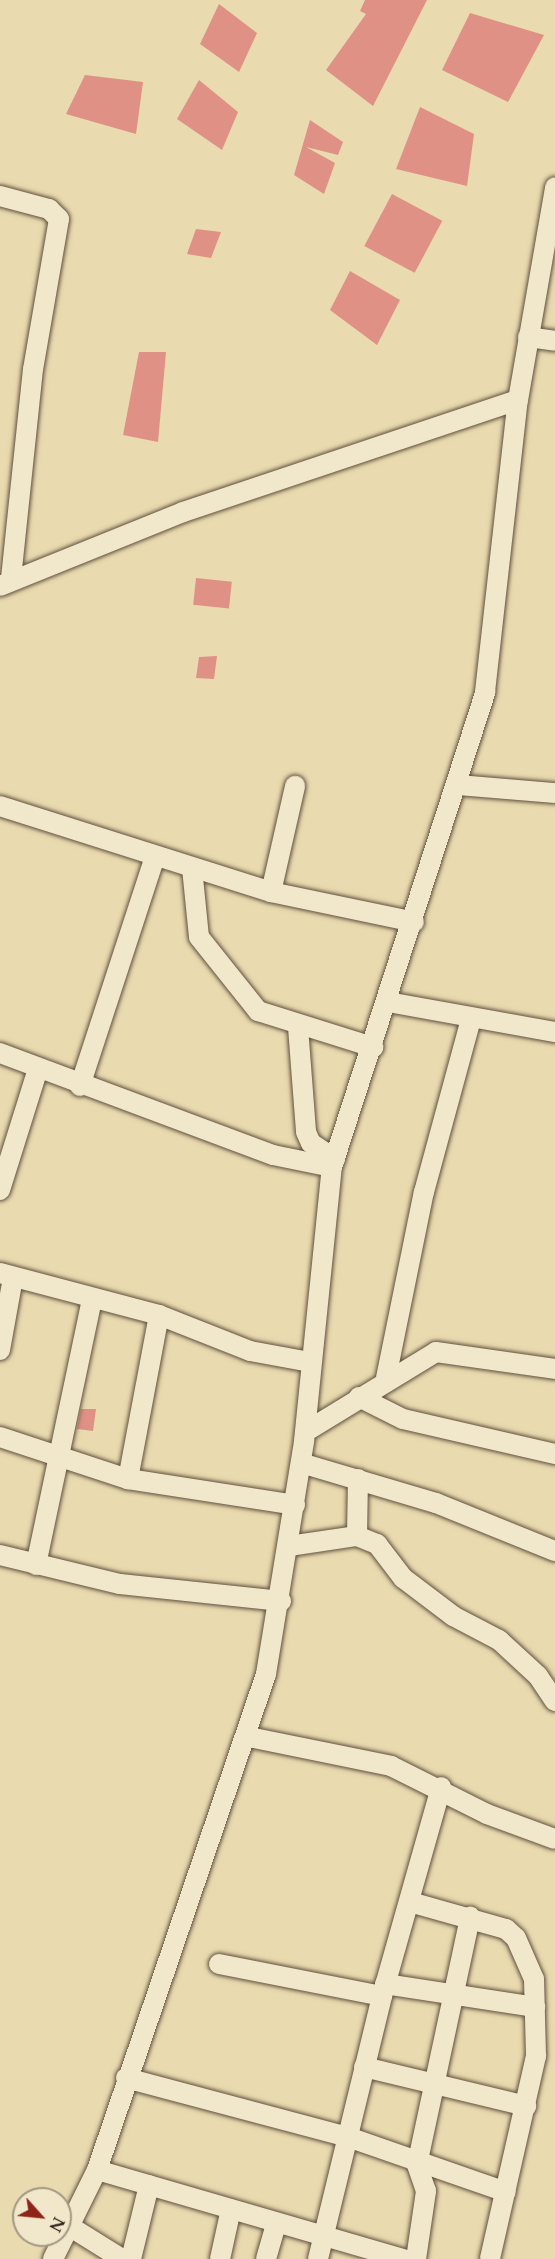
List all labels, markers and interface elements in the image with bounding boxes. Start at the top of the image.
north arrow [12,2187,72,2247]
text: N [43,2213,69,2235]

